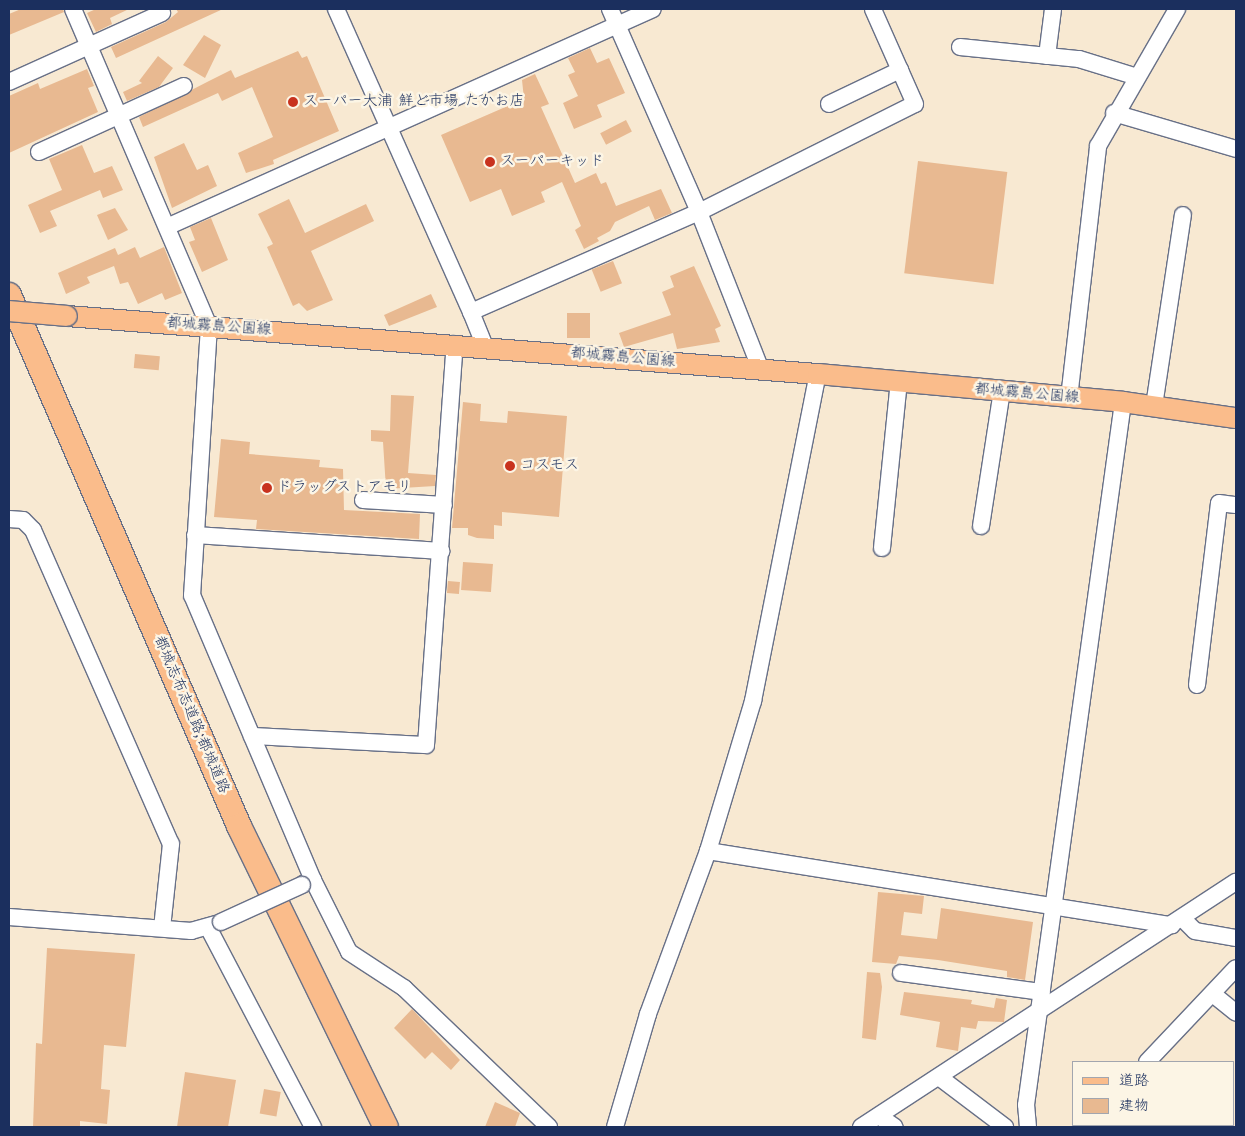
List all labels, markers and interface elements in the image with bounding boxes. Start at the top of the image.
place label: スーパー大浦 鮮ど市場 たかお店 [303,93,524,111]
marker: スーパー大浦 鮮ど市場 たかお店 [287,96,299,108]
place label: スーパーキッド [500,153,604,171]
marker: スーパーキッド [484,156,496,168]
street label: 都城霧島公園線 [166,314,272,340]
street label: 都城霧島公園線 [570,344,676,372]
street label: 都城霧島公園線 [974,380,1080,408]
place label: コスモス [520,457,580,475]
marker: コスモス [504,460,516,472]
place label: ドラッグストアモリ [277,479,412,497]
marker: ドラッグストアモリ [261,482,273,494]
street label: 都城志布志道路;都城道路 [150,633,232,797]
legend [1072,1061,1235,1126]
text: 道路 [1119,1069,1149,1093]
text: 建物 [1119,1094,1149,1118]

